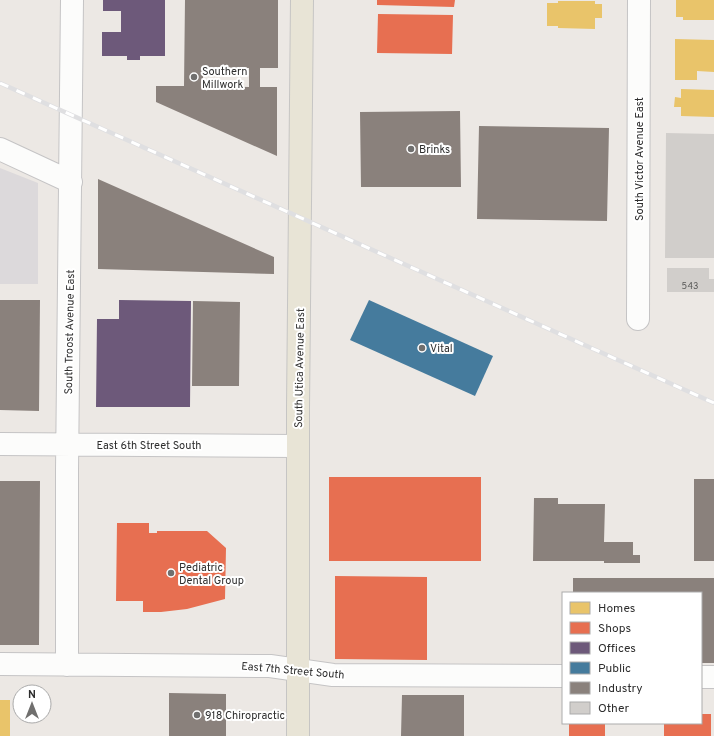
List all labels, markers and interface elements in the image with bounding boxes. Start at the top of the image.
place label: Southern Millwork [202,65,247,92]
marker: Southern Millwork [189,72,199,82]
street label: South Victor Avenue East [633,97,647,221]
place label: Brinks [419,143,450,157]
marker: Brinks [406,144,416,154]
street label: South Troost Avenue East [62,269,78,395]
house number: 543 [682,281,698,292]
street label: South Utica Avenue East [292,308,308,428]
place label: Vital [430,342,453,356]
marker: Vital [417,343,427,353]
street label: East 6th Street South [96,439,202,453]
place label: Pediatric Dental Group [179,561,244,588]
marker: Pediatric Dental Group [166,568,176,578]
legend [562,592,702,724]
text: Homes [598,601,635,617]
text: Shops [598,621,631,637]
text: Offices [598,641,636,657]
street label: East 7th Street South [241,660,345,682]
text: Public [598,661,631,677]
text: Industry [598,681,643,697]
north arrow [12,684,52,724]
text: N [28,688,36,702]
text: Other [598,701,630,717]
place label: 918 Chiropractic [205,709,285,723]
marker: 918 Chiropractic [192,710,202,720]

